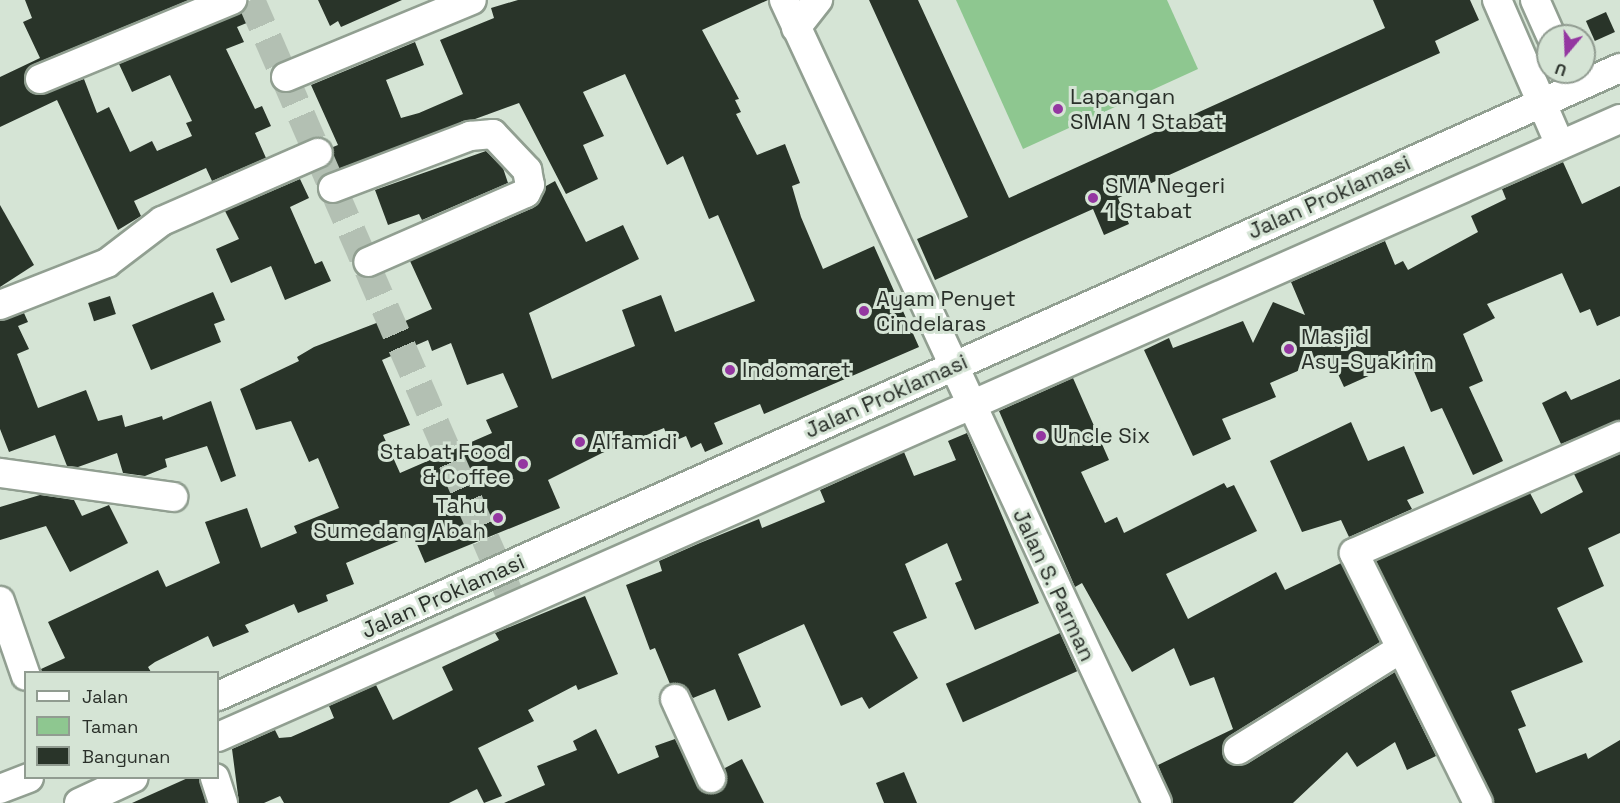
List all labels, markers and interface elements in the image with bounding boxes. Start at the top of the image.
north arrow [1536,24,1596,84]
text: U [1552,58,1569,81]
place label: Lapangan SMAN 1 Stabat [1070,83,1224,134]
marker: Lapangan SMAN 1 Stabat [1051,102,1065,116]
street label: Jalan Proklamasi [1244,149,1414,245]
place label: SMA Negeri 1 Stabat [1105,172,1225,224]
marker: SMA Negeri 1 Stabat [1086,191,1100,205]
place label: Ayam Penyet Cindelaras [876,285,1016,336]
marker: Ayam Penyet Cindelaras [857,304,871,318]
place label: Masjid Asy-Syakirin [1301,323,1434,374]
marker: Masjid Asy-Syakirin [1282,342,1296,356]
street label: Jalan Proklamasi [801,348,971,444]
place label: Indomaret [742,357,851,383]
marker: Indomaret [723,363,737,377]
place label: Uncle Six [1053,423,1150,449]
place label: Alfamidi [592,429,677,455]
marker: Uncle Six [1034,429,1048,443]
marker: Alfamidi [573,435,587,449]
place label: Stabat Food & Coffee [380,438,511,490]
marker: Stabat Food & Coffee [516,457,530,471]
place label: Tahu Sumedang Abah [313,492,486,544]
street label: Jalan S. Parman [1007,504,1101,666]
marker: Tahu Sumedang Abah [491,511,505,525]
street label: Jalan Proklamasi [358,548,528,644]
legend [24,671,219,779]
text: Jalan [82,685,128,708]
text: Taman [82,715,138,738]
text: Bangunan [82,745,170,768]

